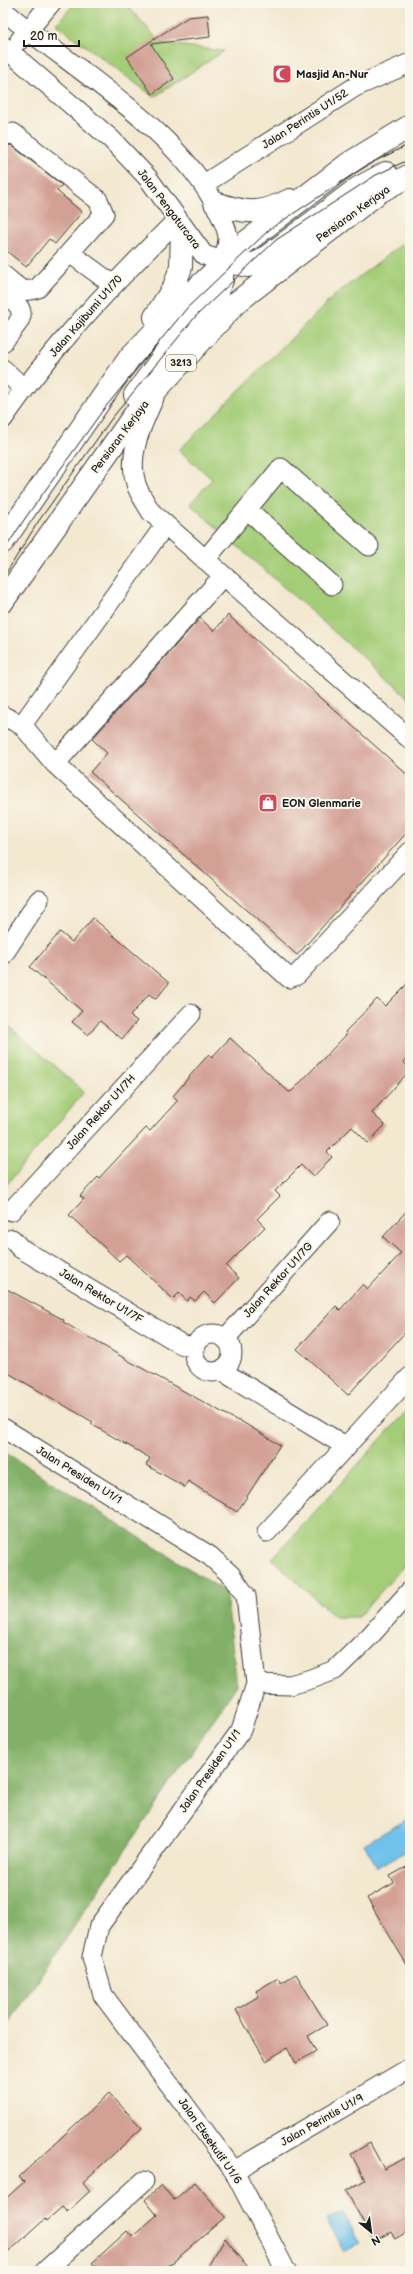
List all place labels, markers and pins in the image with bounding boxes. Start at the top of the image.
mosque icon: Masjid An-Nur [271,63,293,85]
place label: Masjid An-Nur [296,68,369,81]
shop icon: EON Glenmarie [257,792,279,814]
place label: EON Glenmarie [282,797,361,810]

